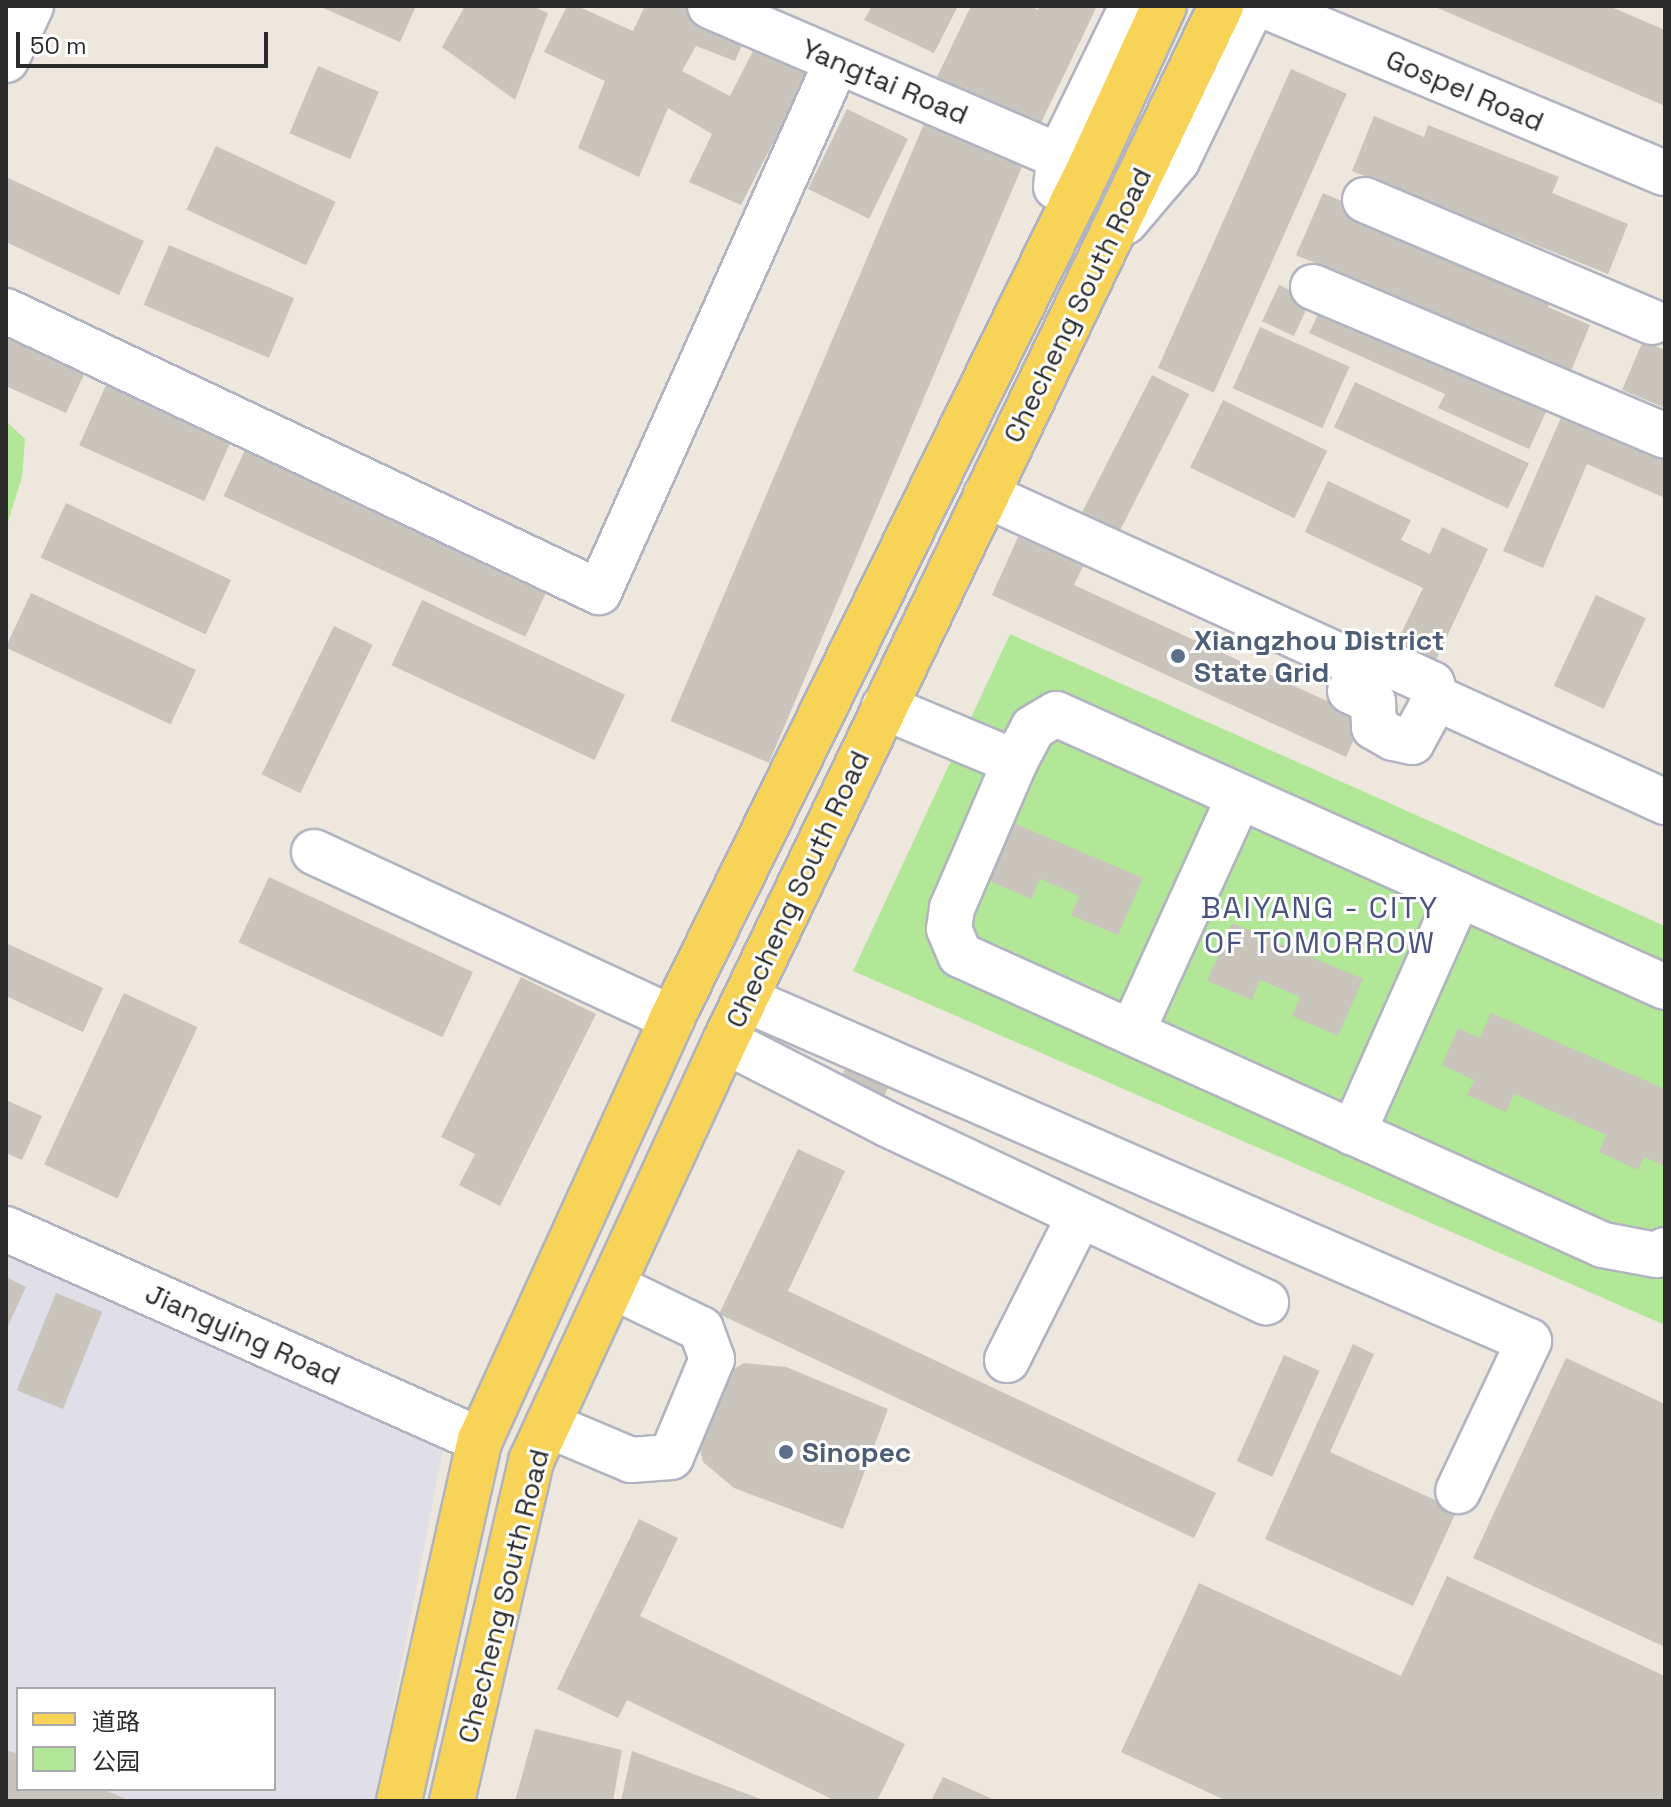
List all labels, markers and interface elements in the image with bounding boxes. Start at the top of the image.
scale bar [20,16,272,66]
text: 50 m [30,30,87,61]
street label: Yangtai Road [797,31,973,131]
street label: Gospel Road [1381,42,1549,138]
street label: Checheng South Road [996,162,1158,448]
place label: Xiangzhou District State Grid [1194,623,1445,689]
marker: Xiangzhou District State Grid [1169,647,1187,665]
street label: Checheng South Road [718,745,876,1033]
district label: BAIYANG - CITY OF TOMORROW [1200,890,1440,960]
street label: Jiangying Road [140,1276,346,1392]
place label: Sinopec [802,1435,911,1469]
marker: Sinopec [777,1443,795,1461]
street label: Checheng South Road [450,1445,556,1747]
legend [16,1687,276,1791]
text: 道路 [92,1706,140,1737]
text: 公园 [92,1746,140,1777]

